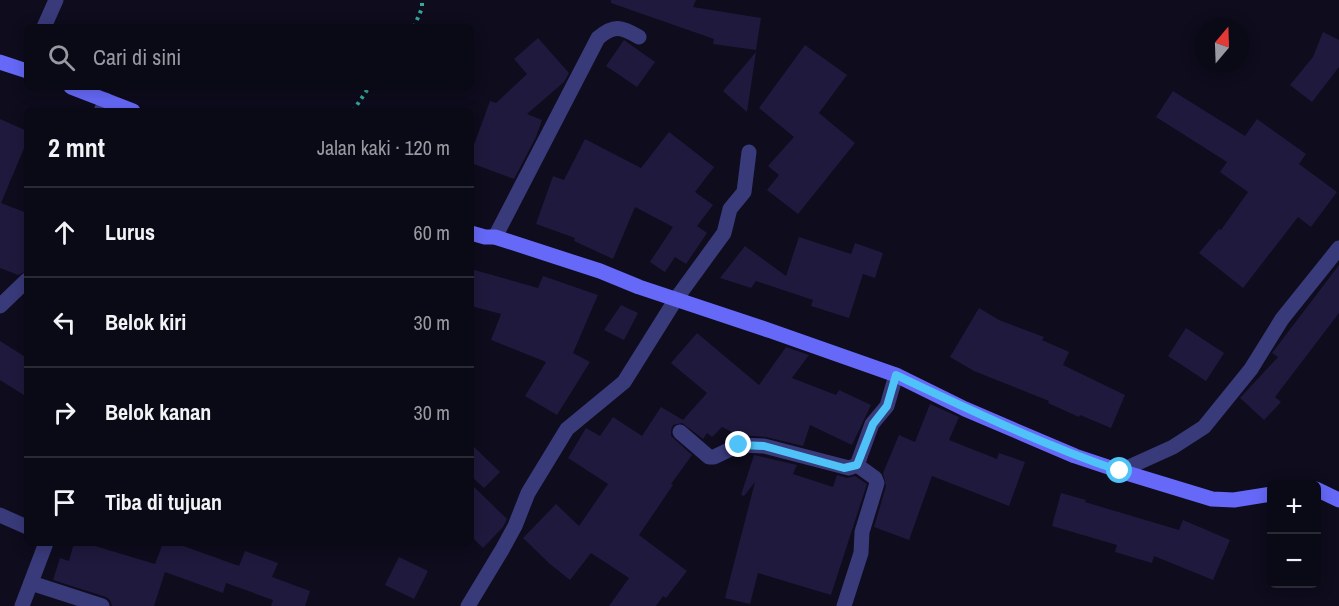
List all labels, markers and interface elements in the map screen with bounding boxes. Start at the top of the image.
north arrow [1195,18,1249,72]
search box [24,24,474,90]
icon: search [45,41,78,74]
text: Cari di sini [93,42,181,72]
text: 2 mnt [48,130,105,165]
text: Jalan kaki · 120 m [317,134,450,161]
icon: ahead [48,216,81,249]
text: Lurus [105,217,155,247]
text: 60 m [414,219,450,246]
icon: left [48,306,81,339]
text: Belok kiri [105,307,186,337]
text: 30 m [414,309,450,336]
icon: right [48,396,81,429]
text: Belok kanan [105,397,211,427]
text: 30 m [414,399,450,426]
route end [725,431,751,457]
route start [1106,457,1132,483]
map controls [1267,480,1321,588]
button: + [1267,480,1321,534]
icon: arrive [48,486,81,519]
text: Tiba di tujuan [105,487,222,517]
button: − [1267,534,1321,588]

